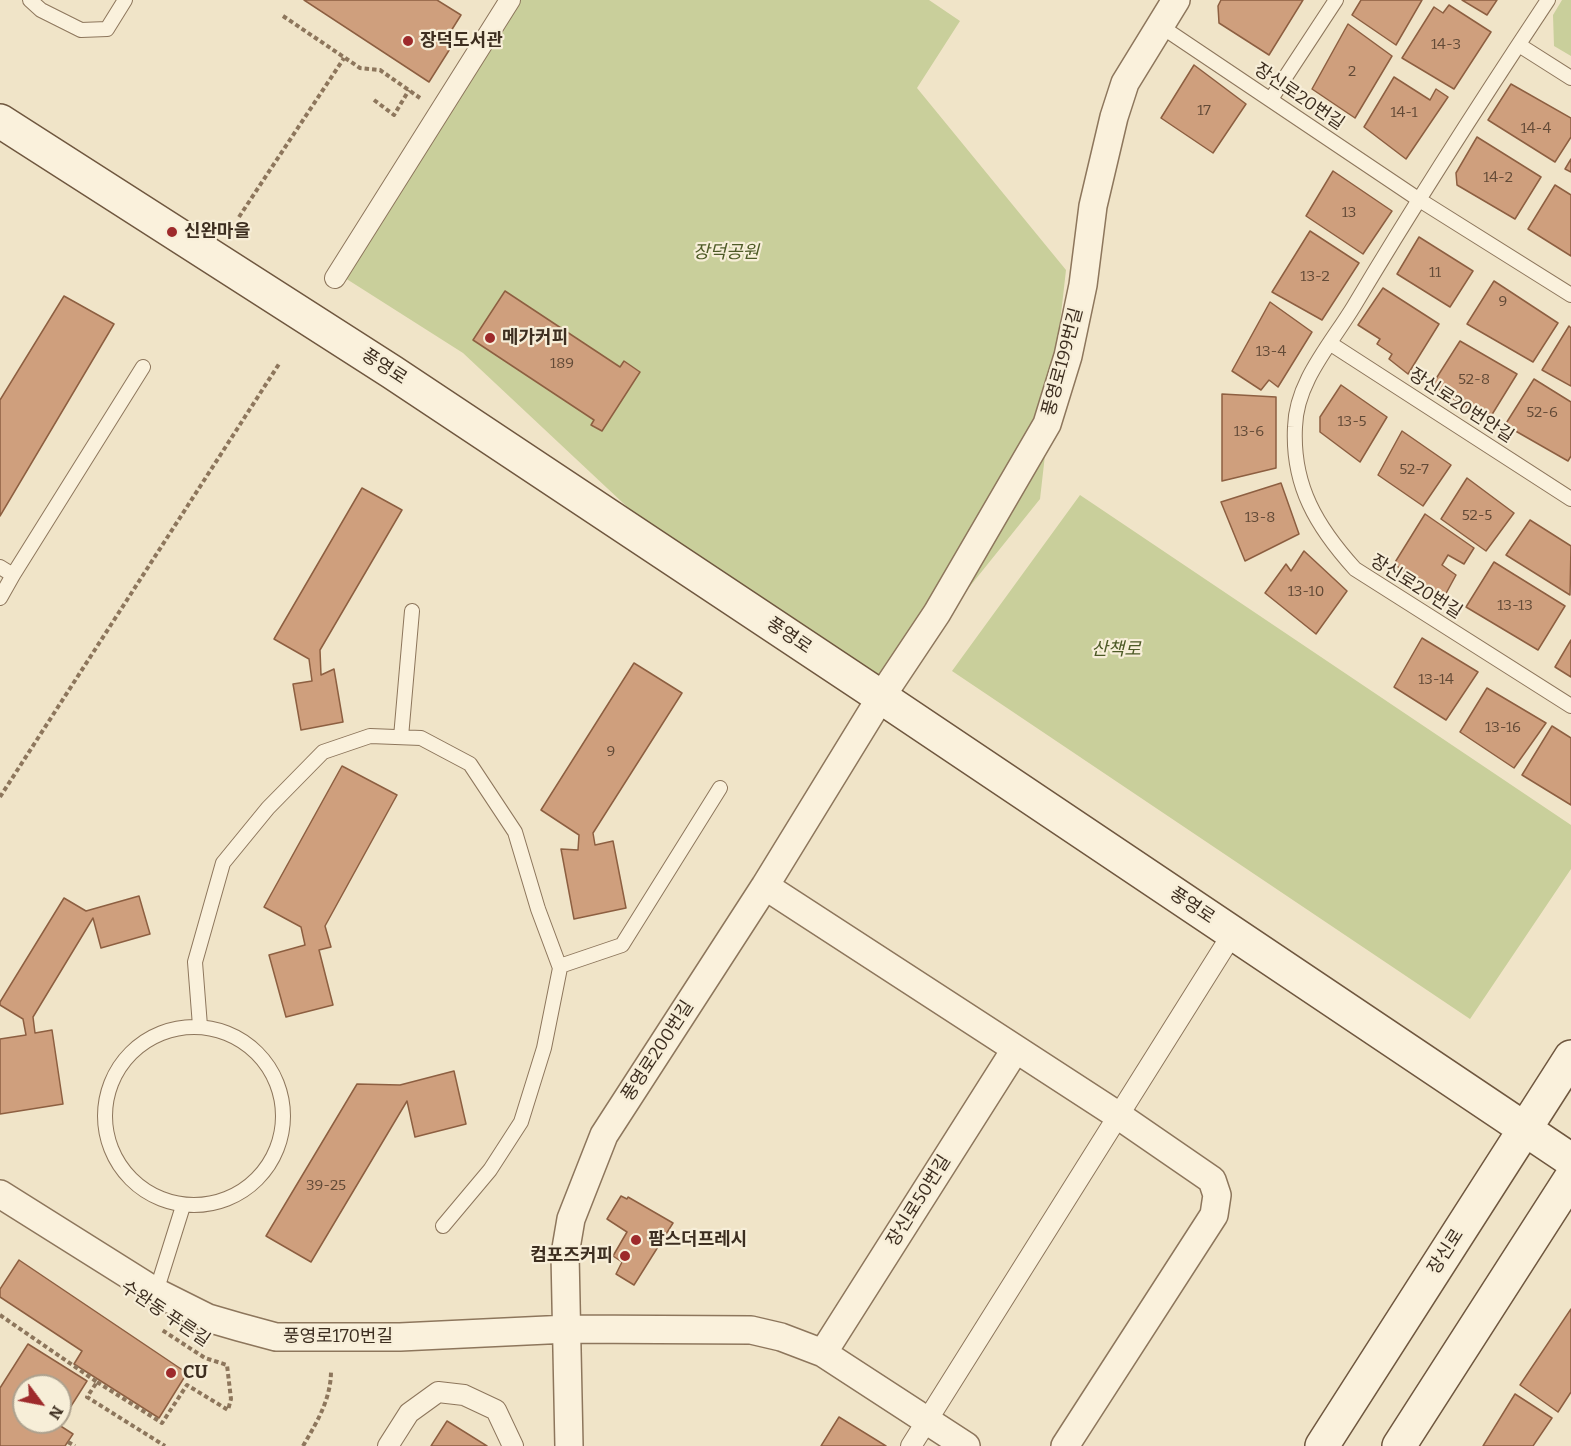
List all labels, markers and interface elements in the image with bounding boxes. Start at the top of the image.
place label: 장덕도서관 [420,30,503,52]
marker: 장덕도서관 [401,34,415,48]
house number: 14-3 [1431,36,1461,54]
street label: 장신로20번길 [1250,59,1348,135]
house number: 2 [1348,63,1356,81]
house number: 17 [1197,102,1211,120]
house number: 14-1 [1390,104,1418,122]
house number: 14-4 [1521,120,1551,138]
house number: 14-2 [1483,169,1513,187]
house number: 13 [1342,204,1356,222]
place label: 신완마을 [184,221,250,243]
marker: 신완마을 [165,225,179,239]
park label: 장덕공원 [693,242,759,264]
house number: 11 [1429,264,1441,282]
house number: 13-2 [1300,268,1330,286]
house number: 9 [1499,293,1507,311]
street label: 풍영로199번길 [1038,305,1088,419]
place label: 메가커피 [502,327,568,349]
marker: 메가커피 [483,331,497,345]
house number: 13-4 [1256,343,1286,361]
street label: 풍영로 [357,344,411,390]
house number: 189 [550,355,574,373]
street label: 장신로20번안길 [1405,364,1517,448]
house number: 52-8 [1458,371,1490,389]
house number: 52-6 [1526,404,1558,422]
house number: 13-5 [1337,413,1367,431]
house number: 13-6 [1234,423,1264,441]
house number: 52-7 [1399,461,1429,479]
house number: 52-5 [1462,507,1492,525]
house number: 13-8 [1245,509,1275,527]
street label: 장신로20번길 [1366,550,1466,624]
house number: 13-10 [1288,583,1324,601]
house number: 13-13 [1497,597,1533,615]
street label: 풍영로 [762,613,816,659]
park label: 산책로 [1091,639,1141,661]
house number: 13-14 [1418,671,1454,689]
house number: 13-16 [1485,719,1521,737]
house number: 9 [607,743,615,761]
street label: 풍영로 [1165,883,1219,929]
street label: 풍영로200번길 [617,997,699,1105]
street label: 장신로50번길 [882,1151,956,1251]
house number: 39-25 [306,1177,346,1195]
street label: 장신로 [1423,1225,1469,1279]
place label: 팜스더프레시 [648,1229,747,1251]
marker: 팜스더프레시 [629,1233,643,1247]
place label: 컴포즈커피 [530,1245,613,1267]
marker: 컴포즈커피 [618,1249,632,1263]
street label: 수완동 푸른길 [116,1276,214,1352]
street label: 풍영로170번길 [283,1326,393,1348]
place label: CU [183,1362,208,1384]
marker: CU [164,1366,178,1380]
north arrow [12,1374,72,1434]
text: N [45,1402,67,1423]

